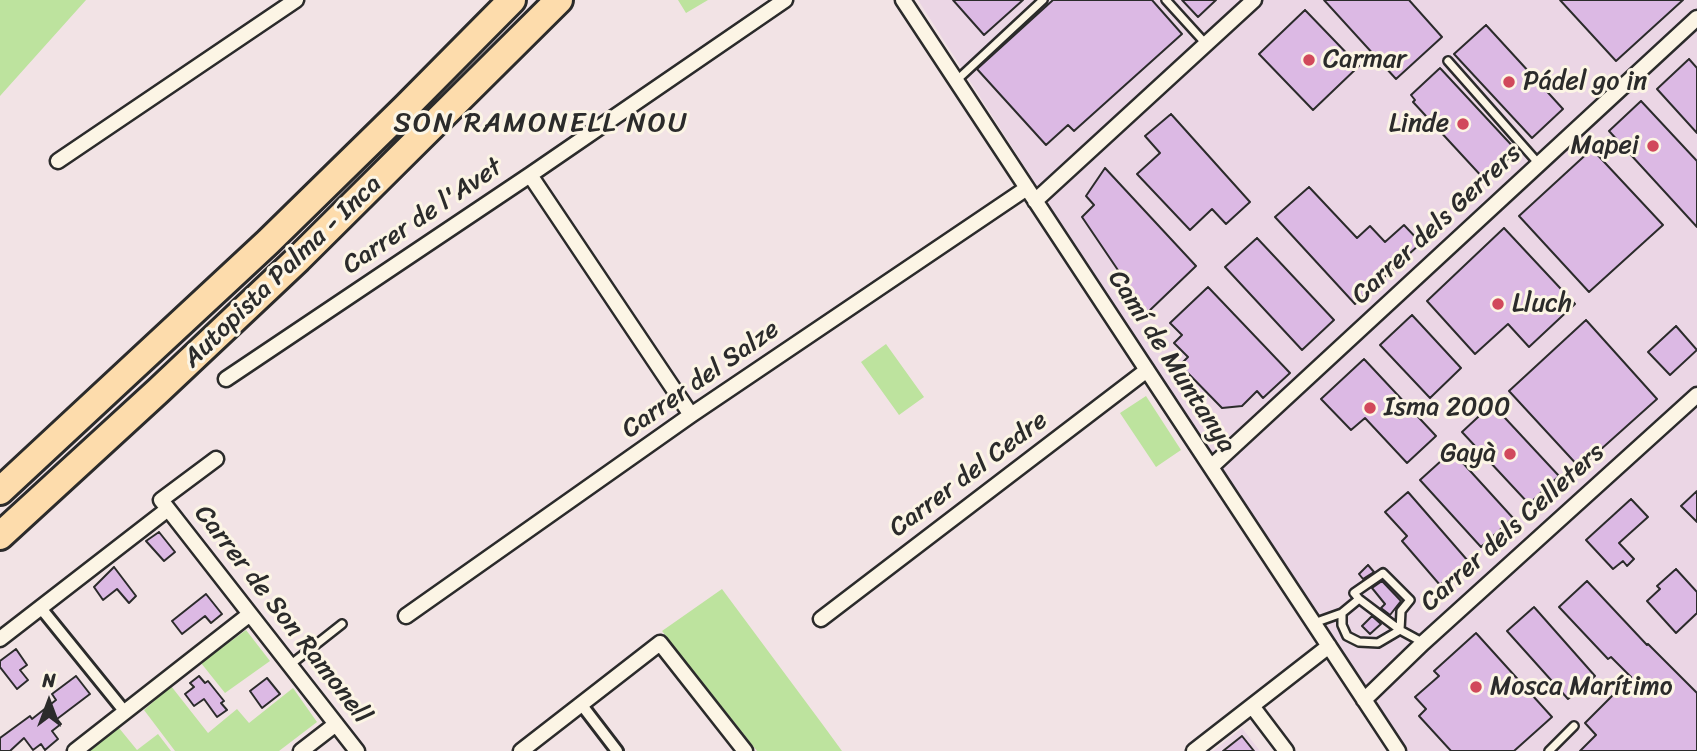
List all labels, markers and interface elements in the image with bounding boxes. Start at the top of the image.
place label: Carmar [1323,44,1407,76]
marker: Carmar [1301,52,1317,68]
place label: Pádel go in [1523,66,1647,98]
marker: Pádel go in [1501,74,1517,90]
district label: SON RAMONELL NOU [395,107,687,141]
place label: Linde [1389,108,1449,140]
marker: Linde [1455,116,1471,132]
place label: Mapei [1570,130,1639,162]
marker: Mapei [1645,138,1661,154]
street label: Carrer dels Gerrers [1346,139,1528,311]
street label: Carrer de l'Avet [337,152,509,282]
street label: Autopista Palma - Inca [177,169,389,375]
street label: Camí de Muntanya [1100,265,1242,459]
place label: Lluch [1512,288,1572,320]
marker: Lluch [1490,296,1506,312]
street label: Carrer del Salze [616,314,786,446]
place label: Isma 2000 [1384,392,1510,424]
marker: Isma 2000 [1362,400,1378,416]
street label: Carrer del Cedre [884,405,1054,545]
street label: Carrer dels Celleters [1415,437,1611,619]
place label: Gayà [1440,438,1496,470]
marker: Gayà [1502,446,1518,462]
street label: Carrer de Son Ramonell [187,499,377,731]
text: N [42,664,56,697]
north arrow [14,667,84,737]
place label: Mosca Marítimo [1490,671,1673,703]
marker: Mosca Marítimo [1468,679,1484,695]

